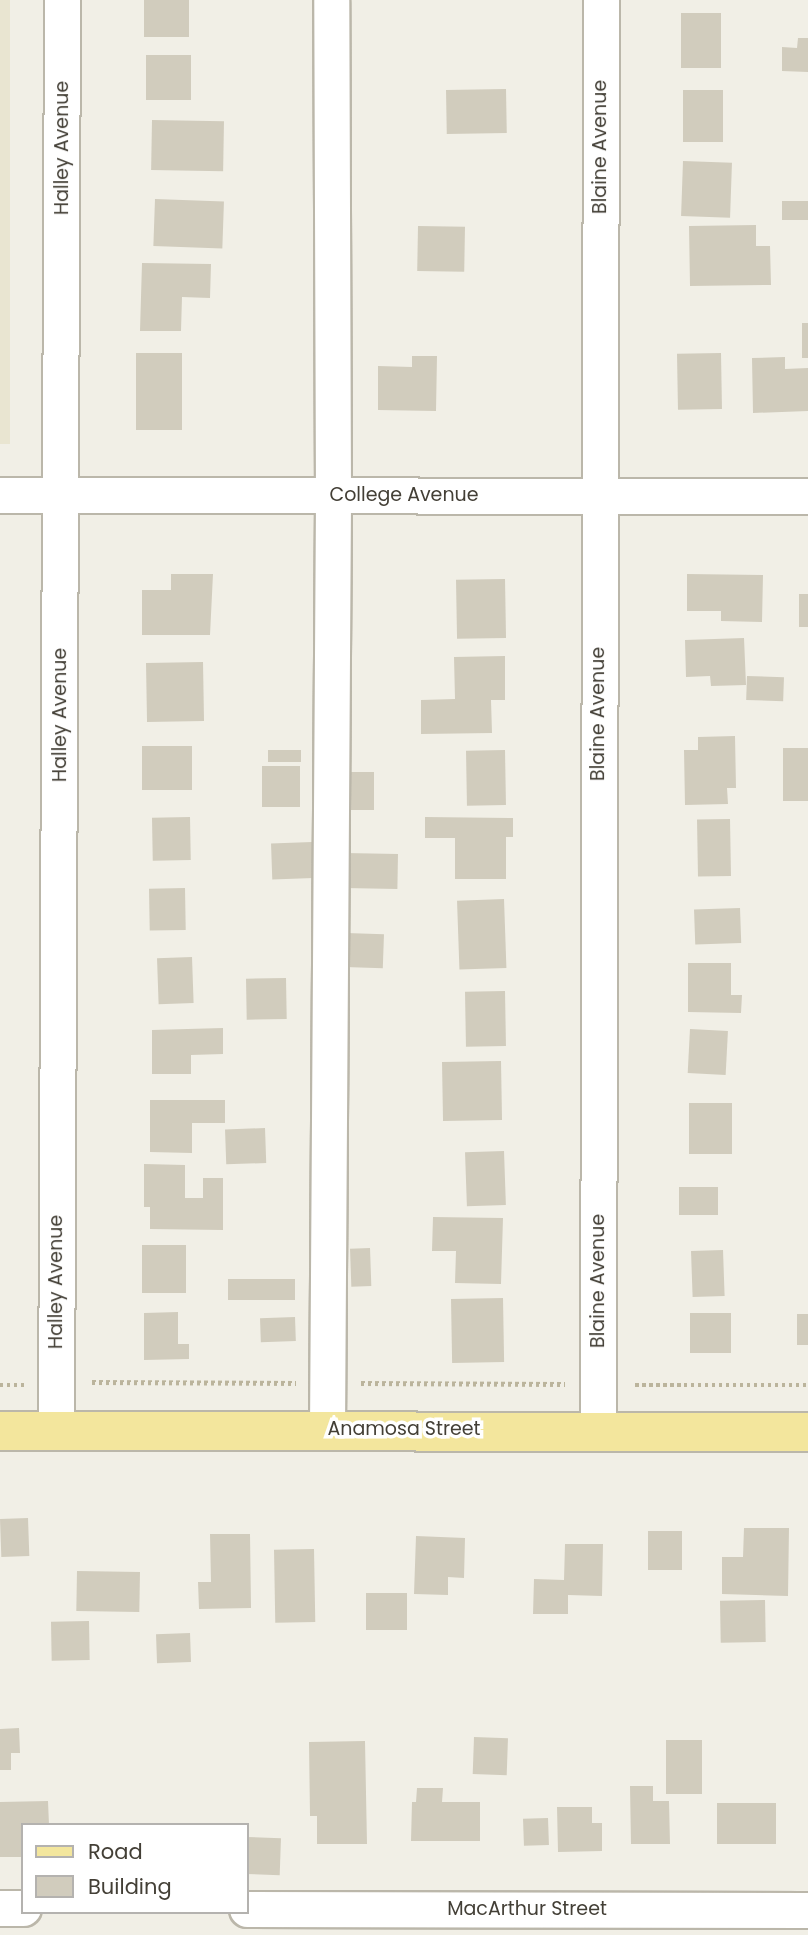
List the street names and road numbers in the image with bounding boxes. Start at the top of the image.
street label: Blaine Avenue [589,80,611,214]
street label: Halley Avenue [51,81,73,215]
street label: College Avenue [330,484,478,506]
street label: Blaine Avenue [587,647,609,781]
street label: Halley Avenue [49,648,71,782]
street label: Blaine Avenue [587,1214,609,1348]
street label: Halley Avenue [45,1215,67,1349]
street label: Anamosa Street [327,1418,481,1440]
street label: MacArthur Street [447,1898,607,1920]

